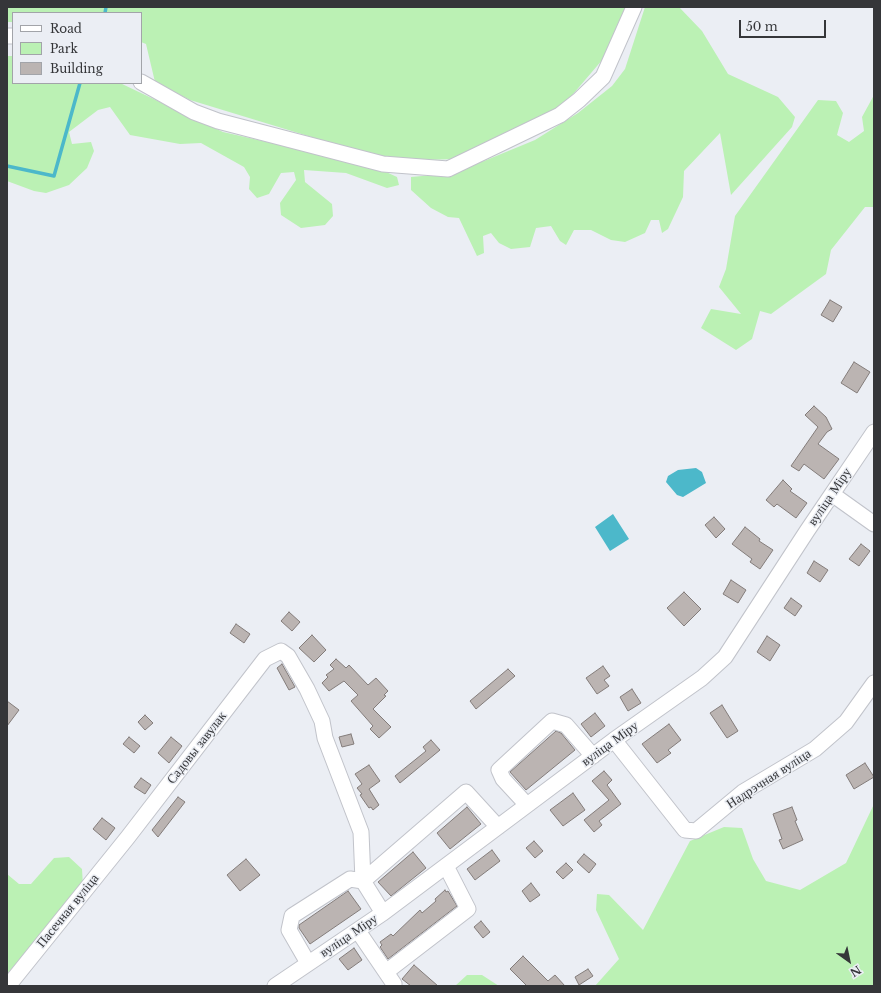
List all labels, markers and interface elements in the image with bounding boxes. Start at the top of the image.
legend [12,12,142,84]
scale bar [741,12,828,38]
text: 50 m [746,19,778,34]
text: Road [50,21,82,36]
text: Park [50,41,78,56]
text: Building [50,61,103,76]
street label: вуліца Міру [805,465,855,529]
street label: Садовы завулак [164,709,230,787]
street label: вуліца Міру [579,718,641,770]
street label: Надрэчная вуліца [724,746,814,812]
street label: Пасечная вуліца [34,871,102,951]
street label: вуліца Міру [317,911,381,961]
north arrow [829,941,869,981]
text: N [847,962,864,980]

